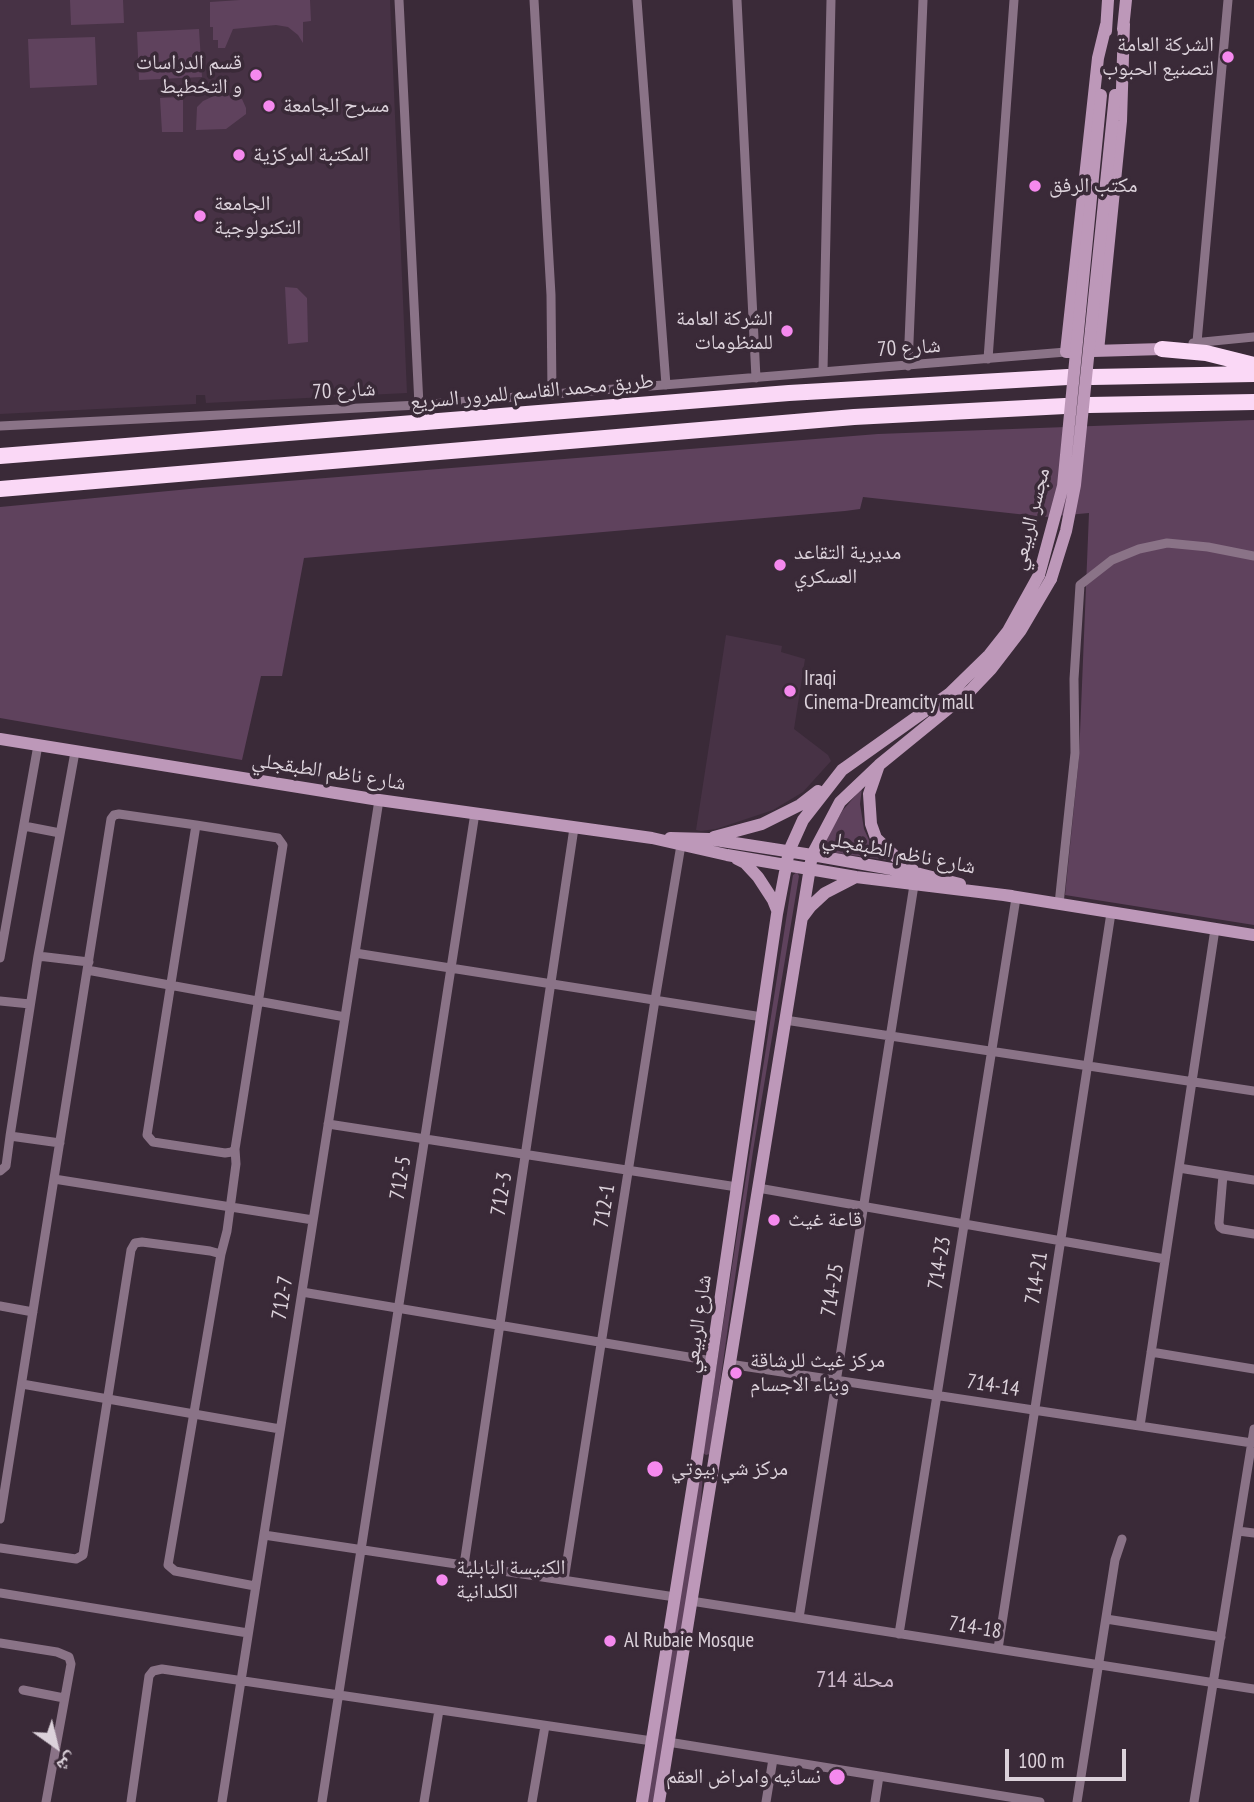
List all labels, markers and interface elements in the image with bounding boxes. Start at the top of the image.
place label: الشركة العامة لتصنيع الحبوب [1102,32,1214,82]
marker: الشركة العامة لتصنيع الحبوب [1220,49,1236,65]
place label: قسم الدراسات و التخطيط [136,50,242,100]
marker: قسم الدراسات و التخطيط [248,67,264,83]
place label: مسرح الجامعة [283,93,389,119]
marker: مسرح الجامعة [261,98,277,114]
place label: المكتبة المركزية [253,142,369,168]
marker: المكتبة المركزية [231,147,247,163]
place label: مكتب الرفق [1049,173,1138,199]
marker: مكتب الرفق [1027,178,1043,194]
place label: الجامعة التكنولوجية [214,191,301,241]
marker: الجامعة التكنولوجية [192,208,208,224]
place label: الشركة العامة للمنظومات [676,306,773,356]
marker: الشركة العامة للمنظومات [779,323,795,339]
street label: شارع 70 [877,333,941,363]
street label: طريق محمد القاسم للمرور السريع [409,369,655,415]
street label: شارع 70 [312,377,376,405]
street label: مجسر الربيعي [1006,465,1056,573]
place label: مديرية التقاعد العسكري [794,540,901,590]
marker: مديرية التقاعد العسكري [772,557,788,573]
place label: Iraqi Cinema-Dreamcity mall [804,666,974,716]
marker: Iraqi Cinema-Dreamcity mall [782,683,798,699]
street label: شارع ناظم الطبقجلي [250,747,408,797]
street label: شارع ناظم الطبقجلي [820,826,978,880]
street label: 712-5 [385,1154,417,1202]
street label: 712-3 [486,1170,518,1218]
street label: 712-1 [589,1182,621,1230]
place label: قاعة غيث [788,1207,862,1233]
marker: قاعة غيث [766,1212,782,1228]
street label: 714-23 [923,1235,957,1291]
street label: 714-21 [1020,1250,1054,1306]
street label: 714-25 [816,1262,850,1318]
street label: شارع الربيعي [679,1273,717,1375]
street label: 712-7 [267,1274,299,1322]
place label: مركز غيث للرشاقة وبناء الاجسام [750,1348,885,1398]
marker: مركز غيث للرشاقة وبناء الاجسام [728,1365,744,1381]
street label: 714-14 [965,1369,1021,1403]
place label: مركز شي بيوتي [671,1456,788,1482]
marker: مركز شي بيوتي [645,1459,665,1479]
place label: الكنيسة البابلية الكلدانية [456,1555,566,1605]
marker: الكنيسة البابلية الكلدانية [434,1572,450,1588]
street label: 714-18 [947,1611,1003,1645]
place label: Al Rubaie Mosque [624,1628,754,1654]
marker: Al Rubaie Mosque [602,1633,618,1649]
district label: محلة 714 [816,1666,894,1694]
north arrow [21,1711,91,1781]
scale bar [1009,1736,1130,1780]
text: 100 m [1018,1747,1064,1774]
text: ش [53,1748,83,1779]
place label: نسائيه وامراض العقم [666,1764,821,1790]
marker: نسائيه وامراض العقم [827,1767,847,1787]

